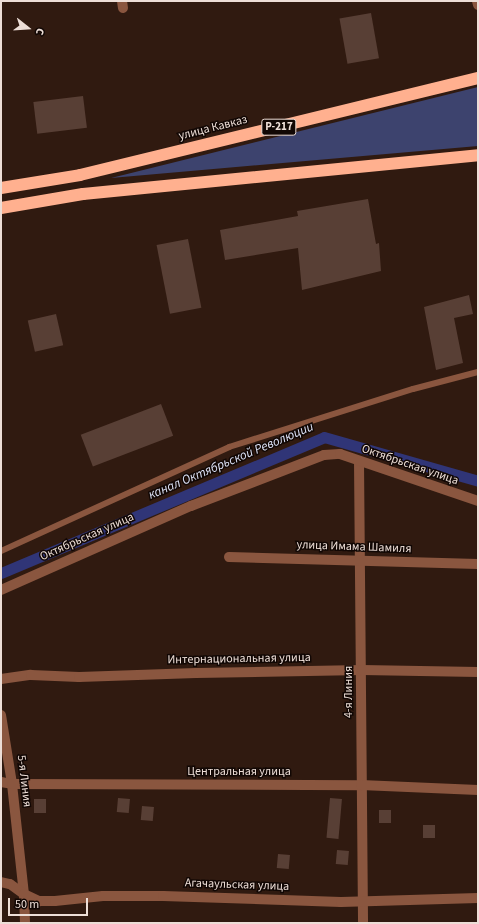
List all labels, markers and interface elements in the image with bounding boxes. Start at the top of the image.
north arrow [8,8,48,48]
text: С [32,26,48,37]
street label: улица Кавказ [177,113,249,143]
road number: Р-217 [261,118,297,136]
water label: канал Октябрьской Революции [146,419,316,503]
street label: Октябрьская улица [360,442,460,488]
street label: Октябрьская улица [38,510,136,564]
street label: улица Имама Шамиля [296,538,412,556]
street label: Интернациональная улица [167,651,311,667]
street label: 4-я Линия [342,666,356,718]
street label: 5-я Линия [14,754,34,808]
street label: Центральная улица [187,765,291,779]
street label: Агачаульская улица [185,876,289,894]
scale bar [10,890,90,916]
text: 50 m [15,896,39,913]

